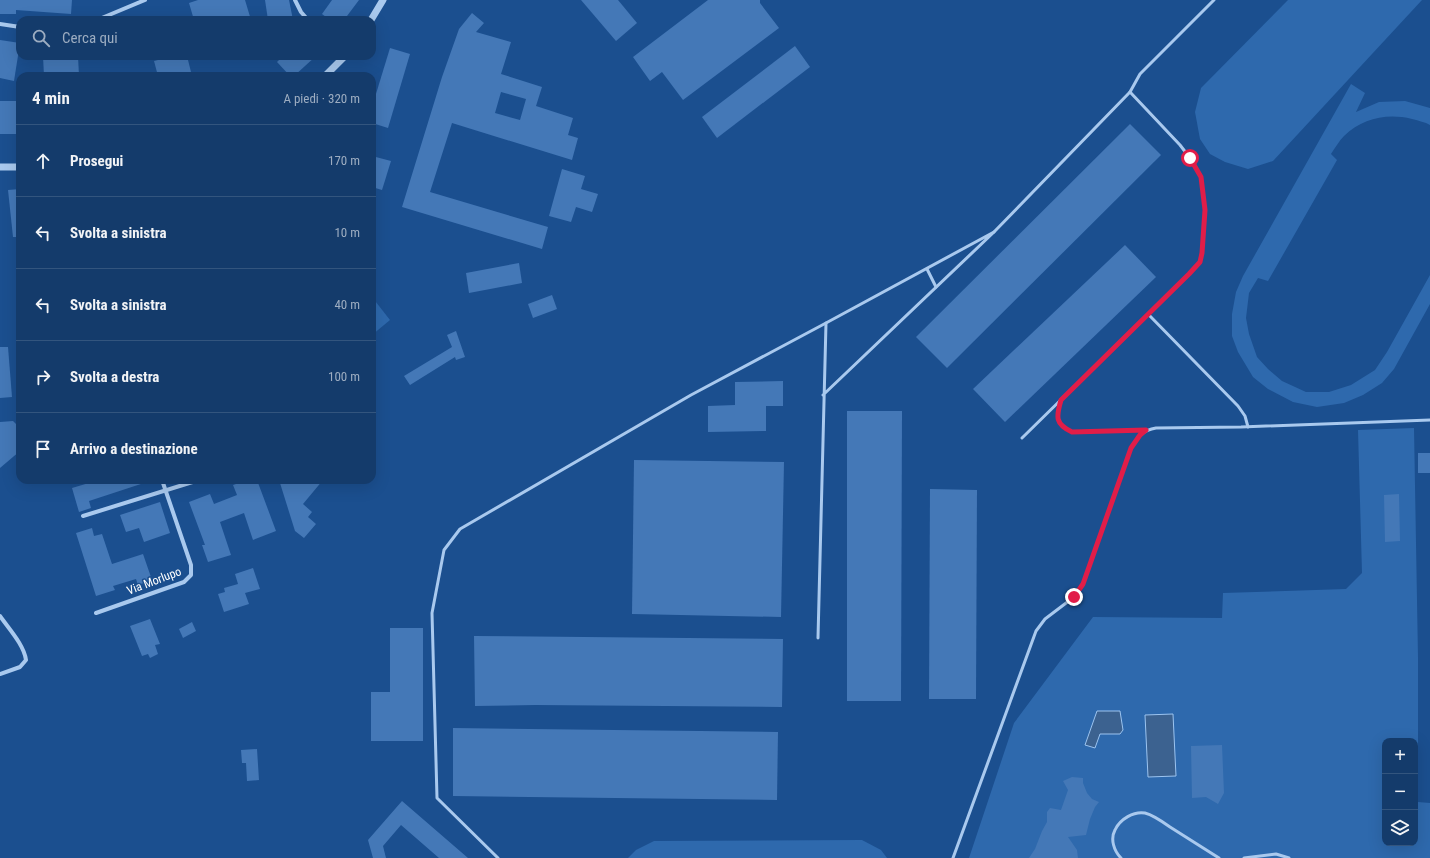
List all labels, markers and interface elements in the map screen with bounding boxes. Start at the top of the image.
search box [16,16,376,60]
icon: search [30,27,52,49]
text: Cerca qui [62,29,118,47]
text: 4 min [32,88,70,108]
text: A piedi · 320 m [283,91,360,106]
route start [1181,149,1199,167]
icon: ahead [32,150,54,172]
text: Prosegui [70,152,123,170]
text: 170 m [328,153,360,168]
icon: left [32,222,54,244]
text: Svolta a sinistra [70,224,167,242]
text: 10 m [334,225,360,240]
icon: left [32,294,54,316]
text: Svolta a sinistra [70,296,167,314]
text: 40 m [334,297,360,312]
icon: right [32,366,54,388]
text: Svolta a destra [70,368,159,386]
text: 100 m [328,369,360,384]
icon: arrive [32,438,54,460]
text: Arrivo a destinazione [70,440,198,458]
street label: Via Morlupo [125,564,183,598]
route end [1065,588,1083,606]
map controls [1382,738,1418,846]
button: + [1382,738,1418,774]
button: − [1382,774,1418,810]
button: layers [1382,810,1418,846]

